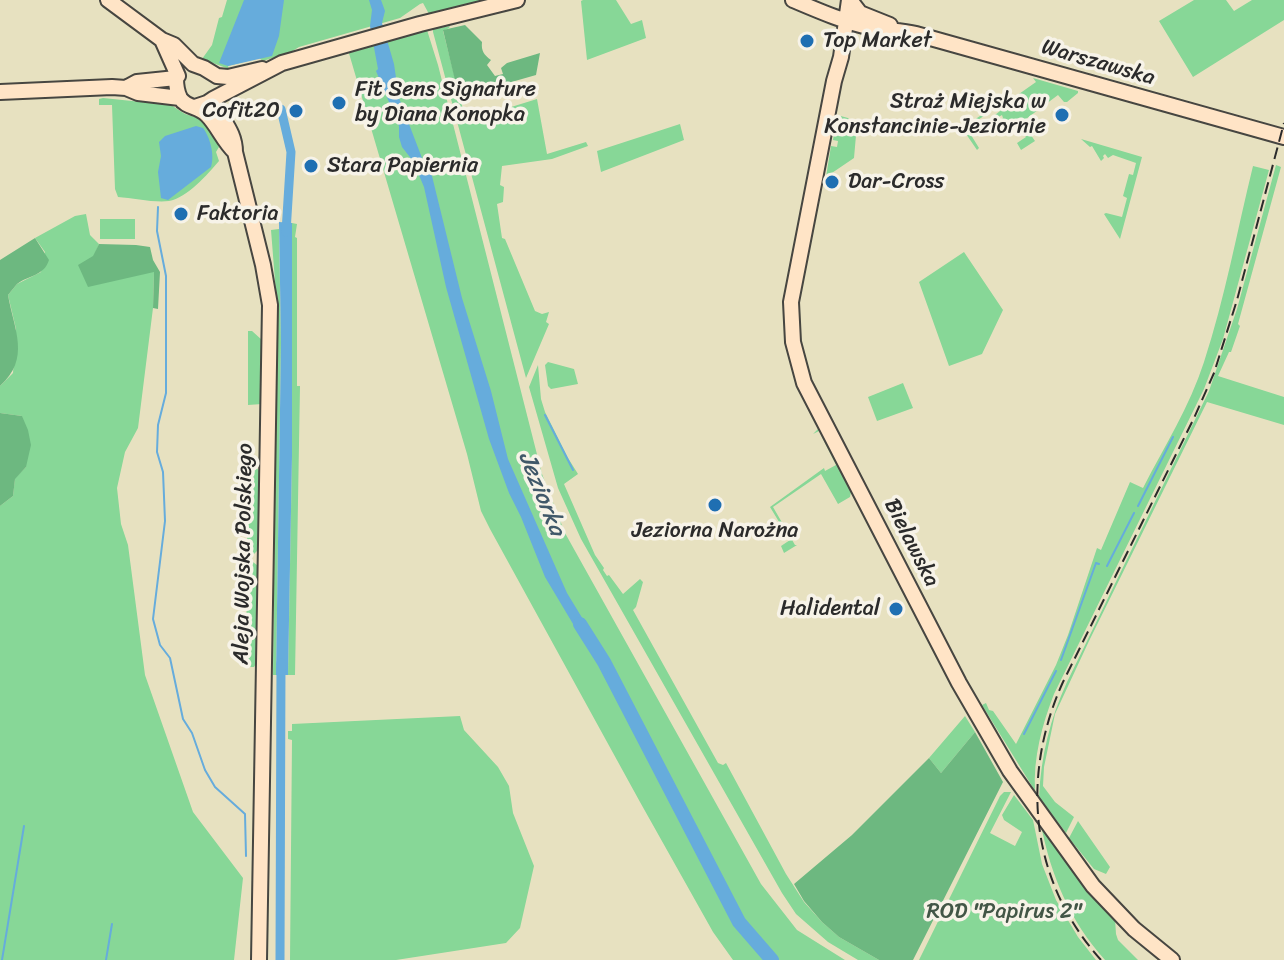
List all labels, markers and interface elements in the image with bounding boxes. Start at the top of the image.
place label: Top Market [823,28,932,54]
marker: Top Market [798,32,816,50]
street label: Warszawska [1038,34,1158,92]
place label: Fit Sens Signature by Diana Konopka [355,77,536,128]
place label: Straż Miejska w Konstancinie-Jeziornie [824,89,1046,140]
marker: Fit Sens Signature by Diana Konopka [330,94,348,112]
place label: Cofit20 [203,98,280,124]
marker: Cofit20 [287,102,305,120]
marker: Straż Miejska w Konstancinie-Jeziornie [1053,106,1071,124]
place label: Stara Papiernia [327,153,478,179]
marker: Stara Papiernia [302,157,320,175]
place label: Dar-Cross [848,169,944,195]
marker: Dar-Cross [823,173,841,191]
place label: Faktoria [197,201,279,227]
marker: Faktoria [172,205,190,223]
street label: Aleja Wojska Polskiego [229,443,259,665]
water label: Jeziorka [511,448,571,540]
street label: Bielawska [878,494,944,592]
marker: Jeziorna Narożna [706,496,724,514]
place label: Jeziorna Narożna [632,518,798,544]
place label: Halidental [780,596,880,622]
marker: Halidental [887,600,905,618]
park label: ROD "Papirus 2" [927,899,1081,925]

